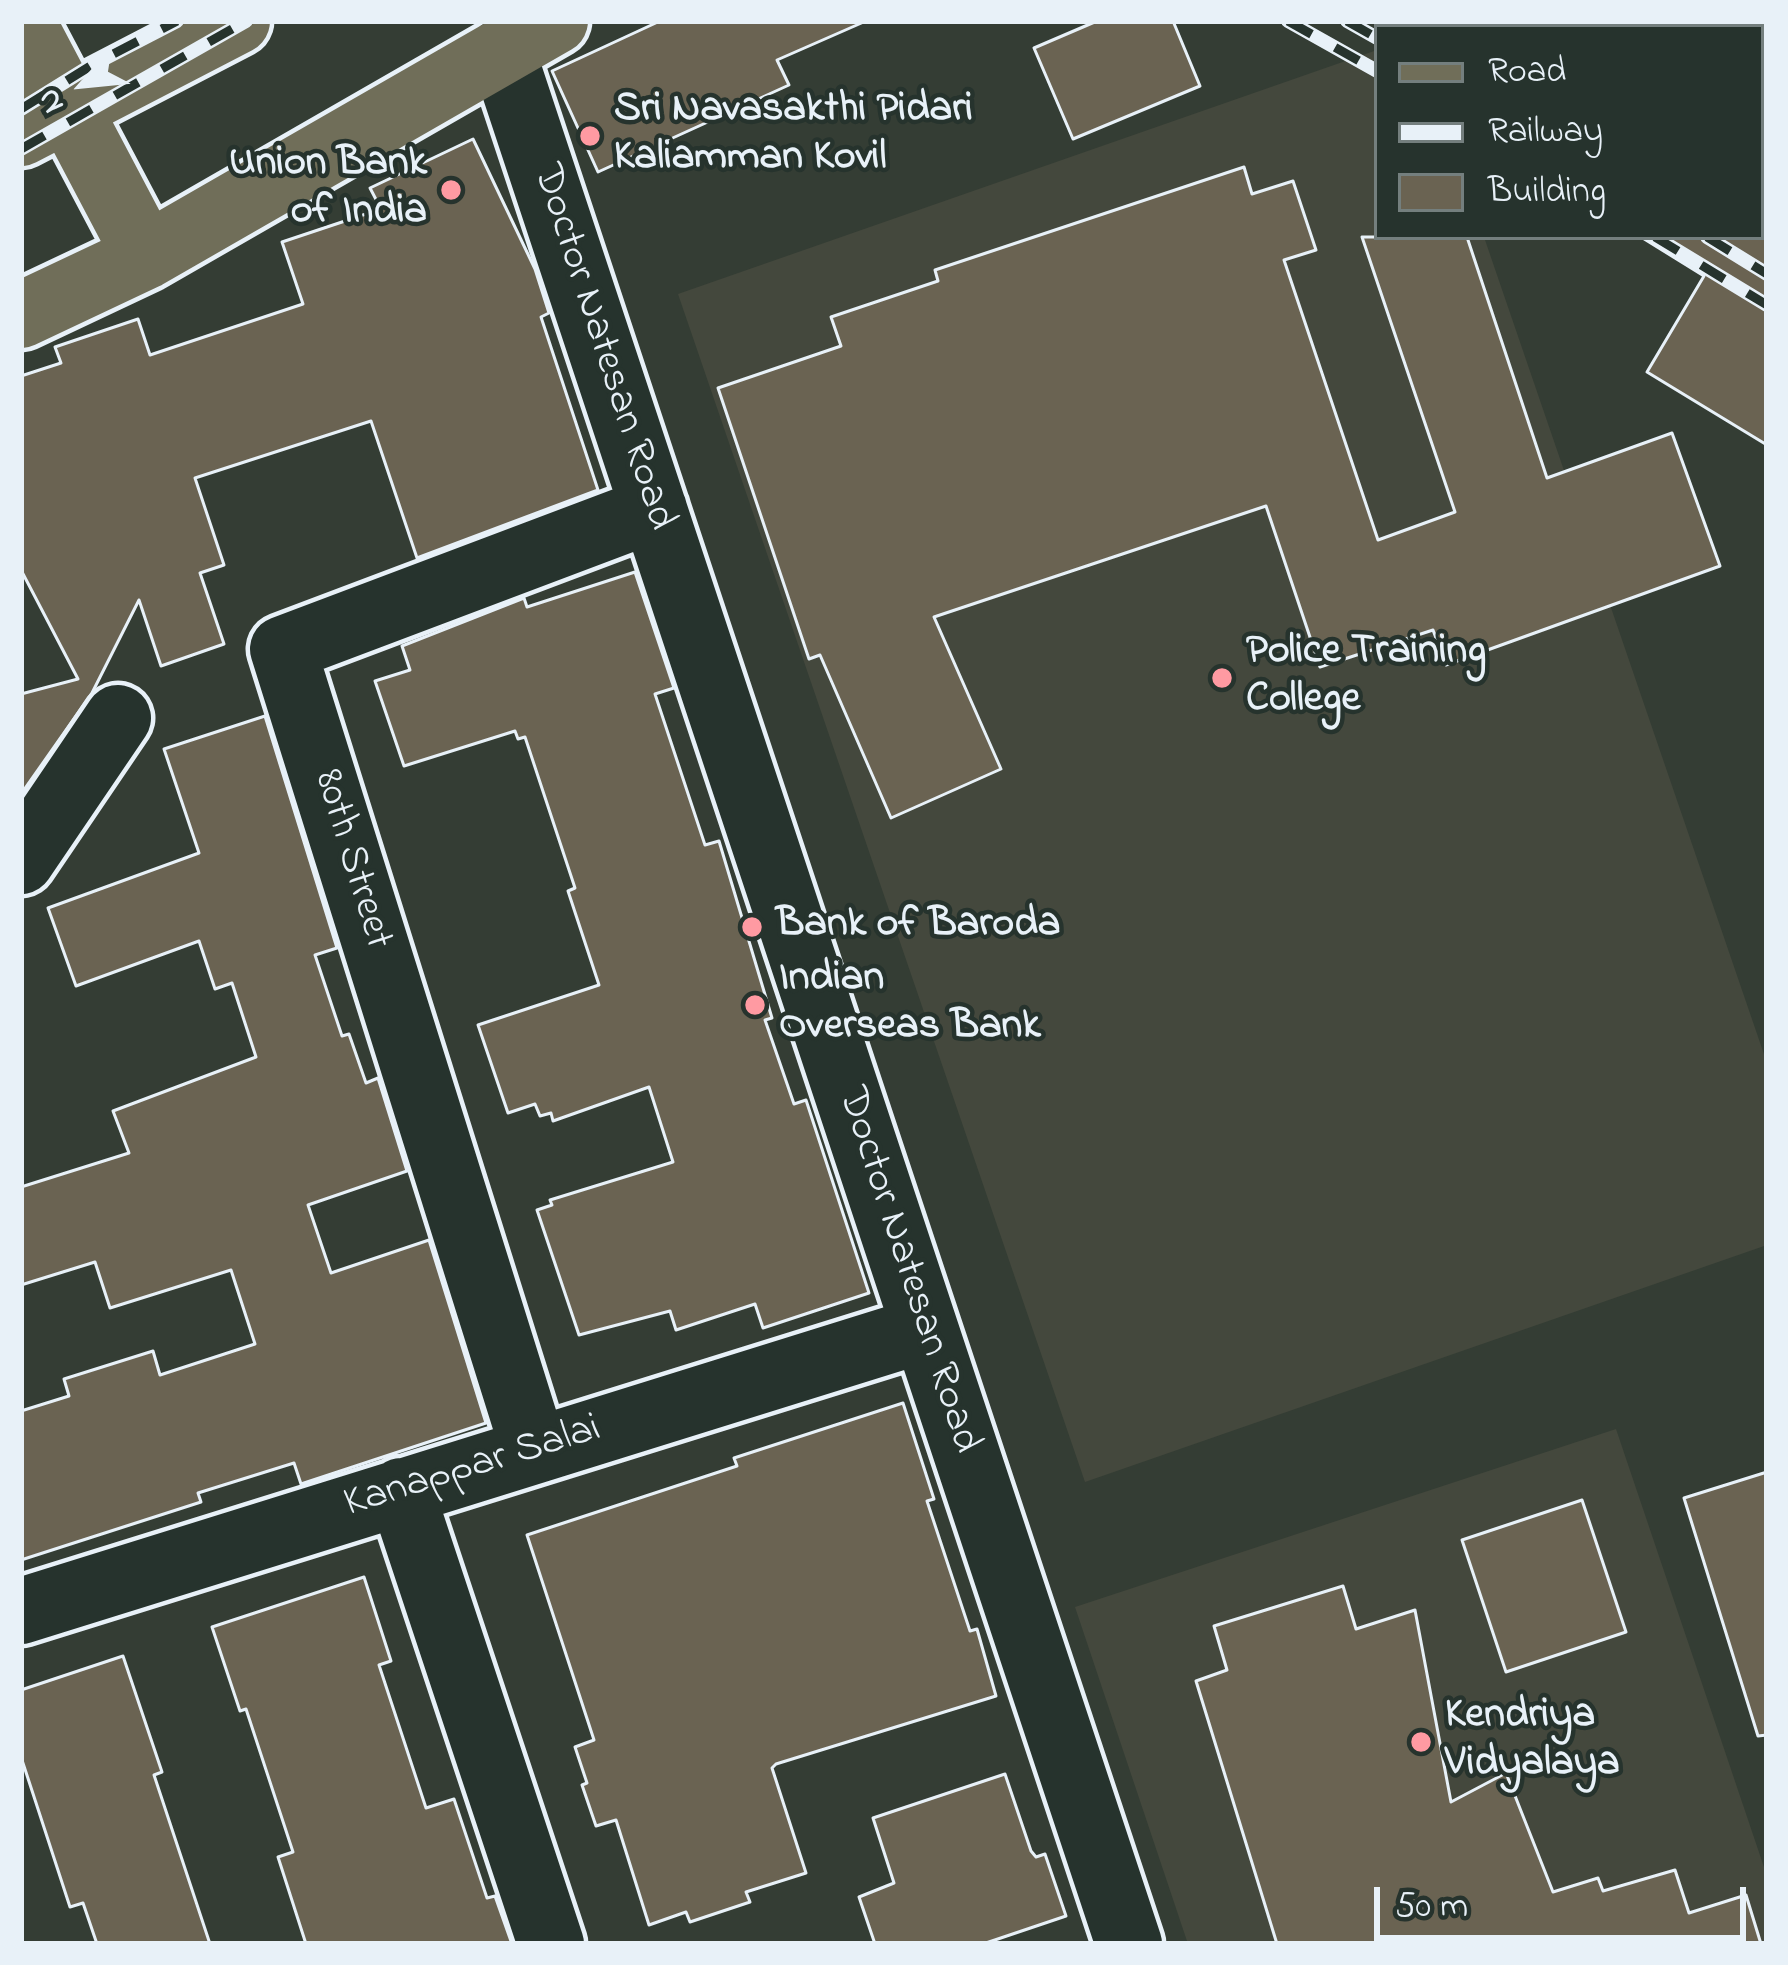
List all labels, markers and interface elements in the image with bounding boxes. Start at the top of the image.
north arrow [24,24,144,144]
legend [1374,24,1764,240]
text: Road [1488,46,1566,99]
text: N [25,80,78,121]
place label: Sri Navasakthi Pidari Kaliamman Kovil [614,87,973,186]
text: Railway [1488,106,1603,159]
marker: Sri Navasakthi Pidari Kaliamman Kovil [577,123,603,149]
place label: Union Bank of India [229,141,427,240]
street label: Doctor Natesan Road [518,159,684,537]
text: Building [1488,166,1606,219]
marker: Union Bank of India [438,177,464,203]
place label: Police Training College [1246,629,1486,728]
marker: Police Training College [1209,665,1235,691]
street label: 80th Street [299,765,401,955]
place label: Bank of Baroda [776,902,1060,952]
marker: Bank of Baroda [739,914,765,940]
place label: Indian Overseas Bank [779,956,1041,1054]
marker: Indian Overseas Bank [742,992,768,1018]
street label: Doctor Natesan Road [823,1082,989,1460]
street label: Kanappar Salai [339,1406,607,1532]
place label: Kendriya Vidyalaya [1445,1693,1620,1792]
marker: Kendriya Vidyalaya [1408,1729,1434,1755]
scale bar [1380,1863,1752,1937]
text: 50 m [1395,1881,1468,1934]

